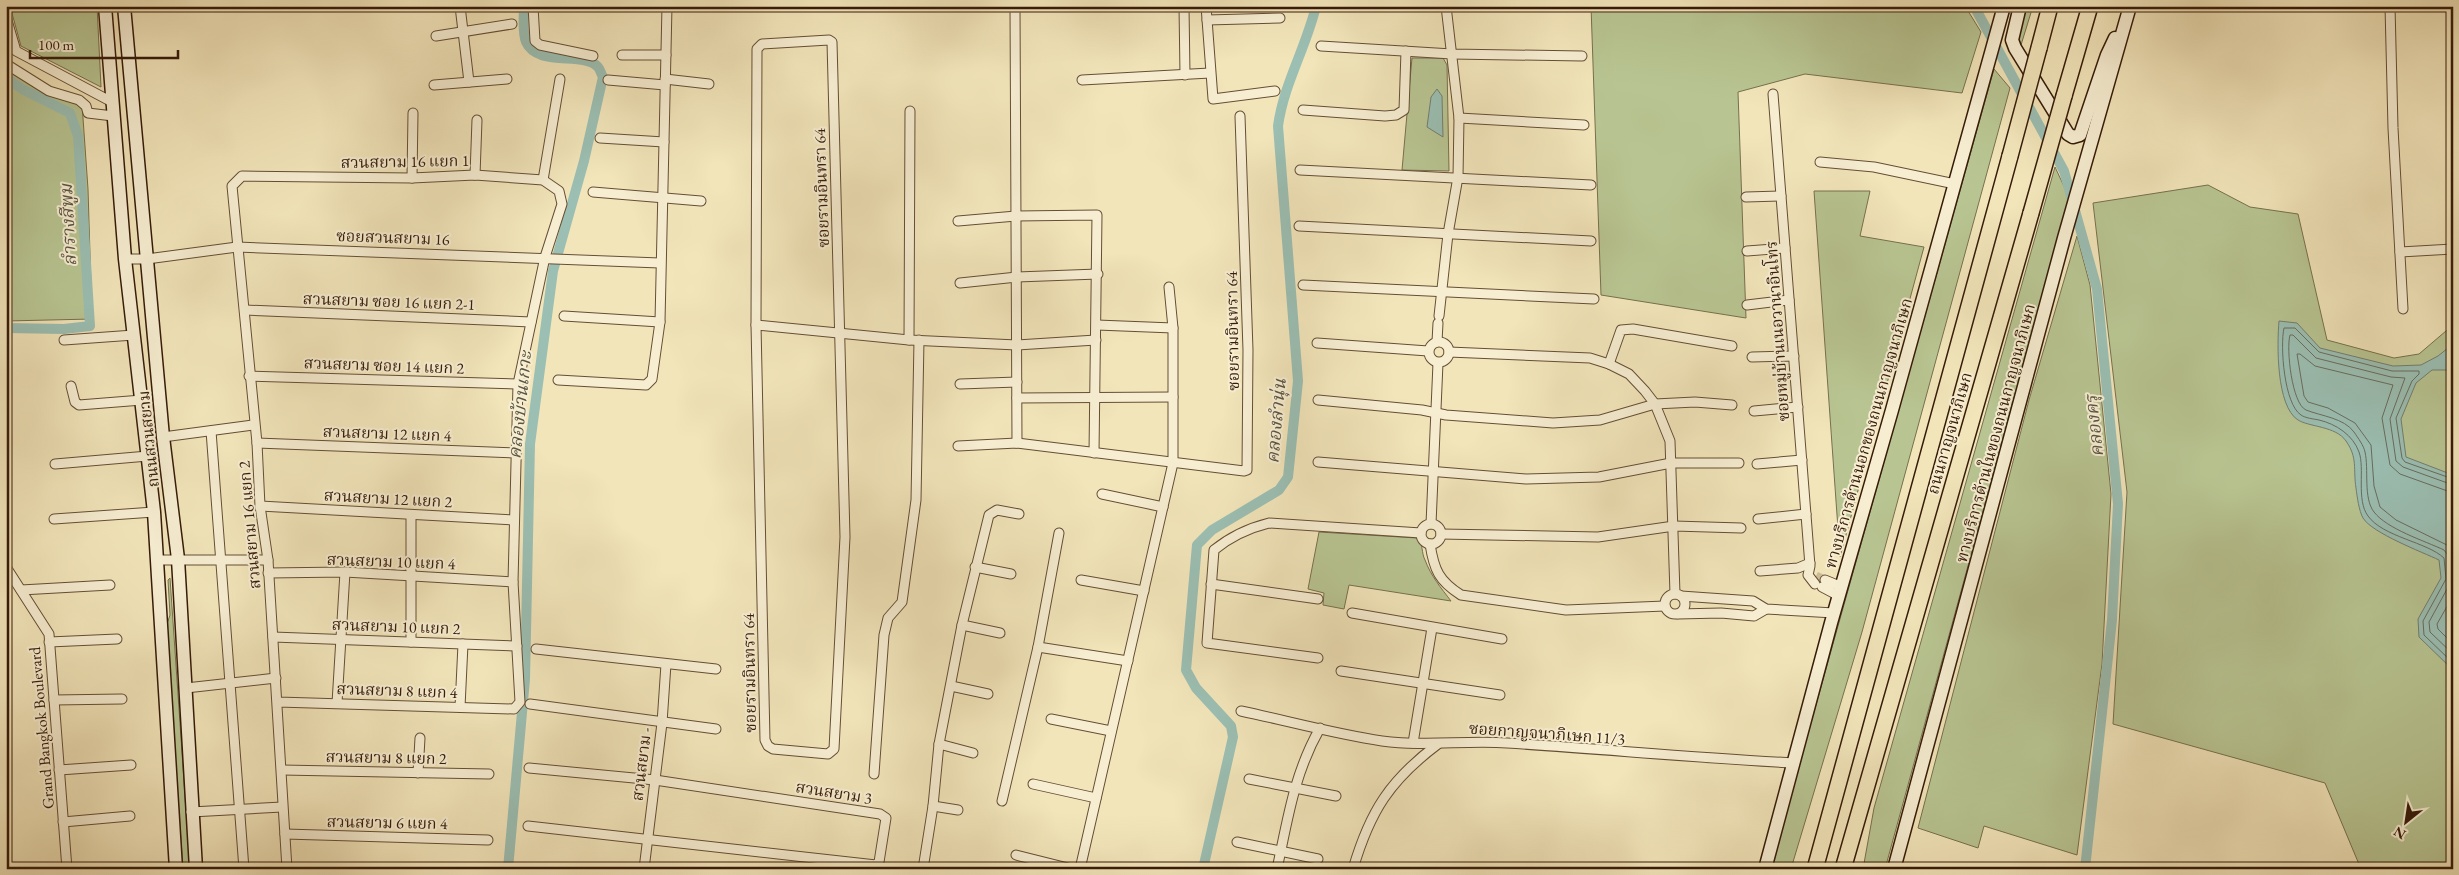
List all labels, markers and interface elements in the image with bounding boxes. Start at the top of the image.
scale bar [30,28,178,60]
text: 100 m [38,35,75,54]
street label: ซอยรามอินทรา 64 [809,128,834,248]
street label: สวนสยาม 16 แยก 1 [340,150,470,173]
water label: ลำรางสีพูม [54,182,82,267]
street label: ซอยสวนสยาม 16 [336,225,450,250]
street label: ซอยหมู่บ้านเนอวานาอินโทร [1761,240,1794,422]
street label: ซอยรามอินทรา 64 [1221,271,1244,391]
street label: สวนสยาม ซอย 16 แยก 2-1 [302,288,476,315]
street label: ทางบริการด้านนอกของถนนกาญจนาภิเษก [1820,295,1917,571]
street label: ทางบริการด้านในของถนนกาญจนาภิเษก [1951,301,2040,565]
water label: คลองบ้านเกาะ [502,349,537,460]
street label: สวนสยาม ซอย 14 แยก 2 [303,352,465,379]
street label: ถนนกาญจนาภิเษก [1922,370,1977,497]
water label: คลองลำนุ่น [1260,377,1292,464]
street label: ถนนสวนสยาม [133,390,164,488]
water label: คลองครุ [2079,392,2109,458]
street label: สวนสยาม 12 แยก 4 [322,421,452,446]
street label: สวนสยาม 16 แยก 2 [233,460,266,590]
street label: สวนสยาม 12 แยก 2 [323,485,453,512]
street label: สวนสยาม 10 แยก 4 [326,549,456,574]
street label: ซอยรามอินทรา 64 [738,613,761,733]
street label: สวนสยาม 10 แยก 2 [331,614,461,639]
street label: Grand Bangkok Boulevard [24,645,59,810]
street label: สวนสยาม 8 แยก 4 [336,678,458,703]
street label: ซอยกาญจนาภิเษก 11/3 [1468,718,1626,749]
street label: สวนสยาม - [627,726,656,802]
street label: สวนสยาม 8 แยก 2 [325,746,447,769]
street label: สวนสยาม 3 [794,776,874,809]
north arrow [2382,798,2432,848]
street label: สวนสยาม 6 แยก 4 [326,811,448,834]
text: N [2390,822,2409,844]

